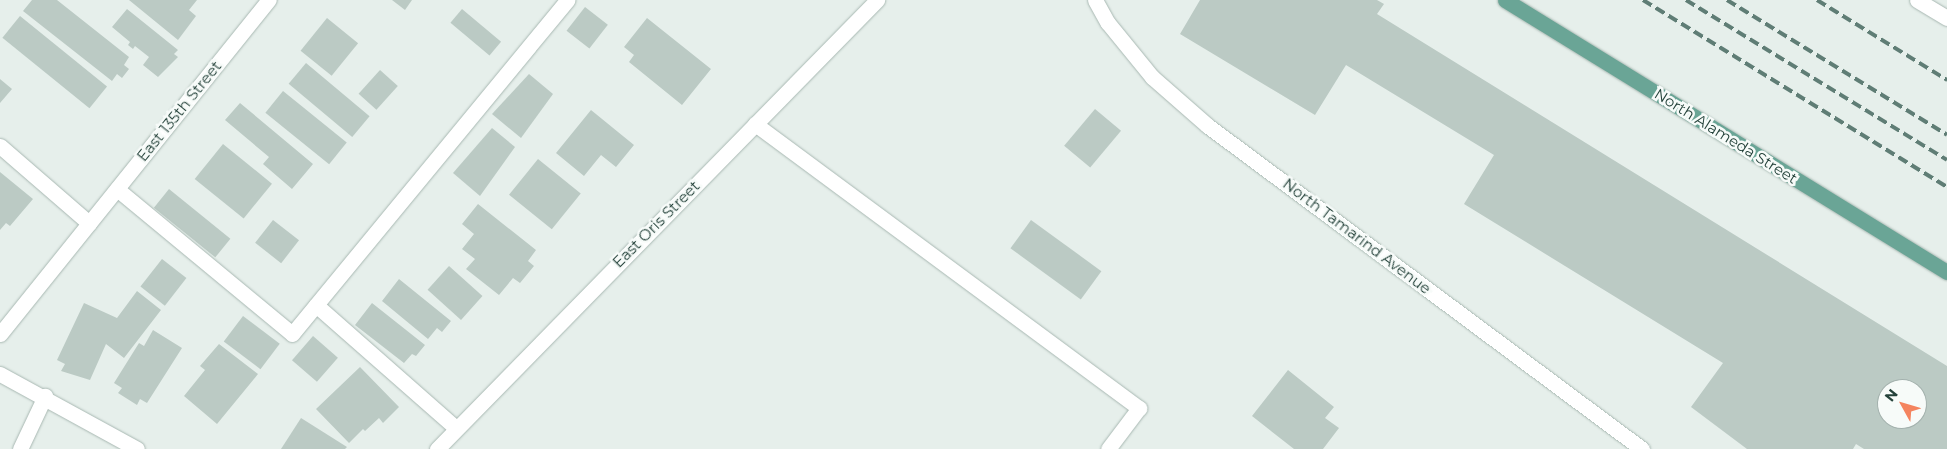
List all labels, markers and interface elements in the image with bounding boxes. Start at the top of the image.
street label: East 135th Street [133,57,225,165]
street label: North Alameda Street [1651,85,1801,187]
street label: North Tamarind Avenue [1279,174,1435,298]
street label: East Oris Street [609,177,703,271]
north arrow [1877,379,1927,429]
text: N [1881,385,1902,405]

